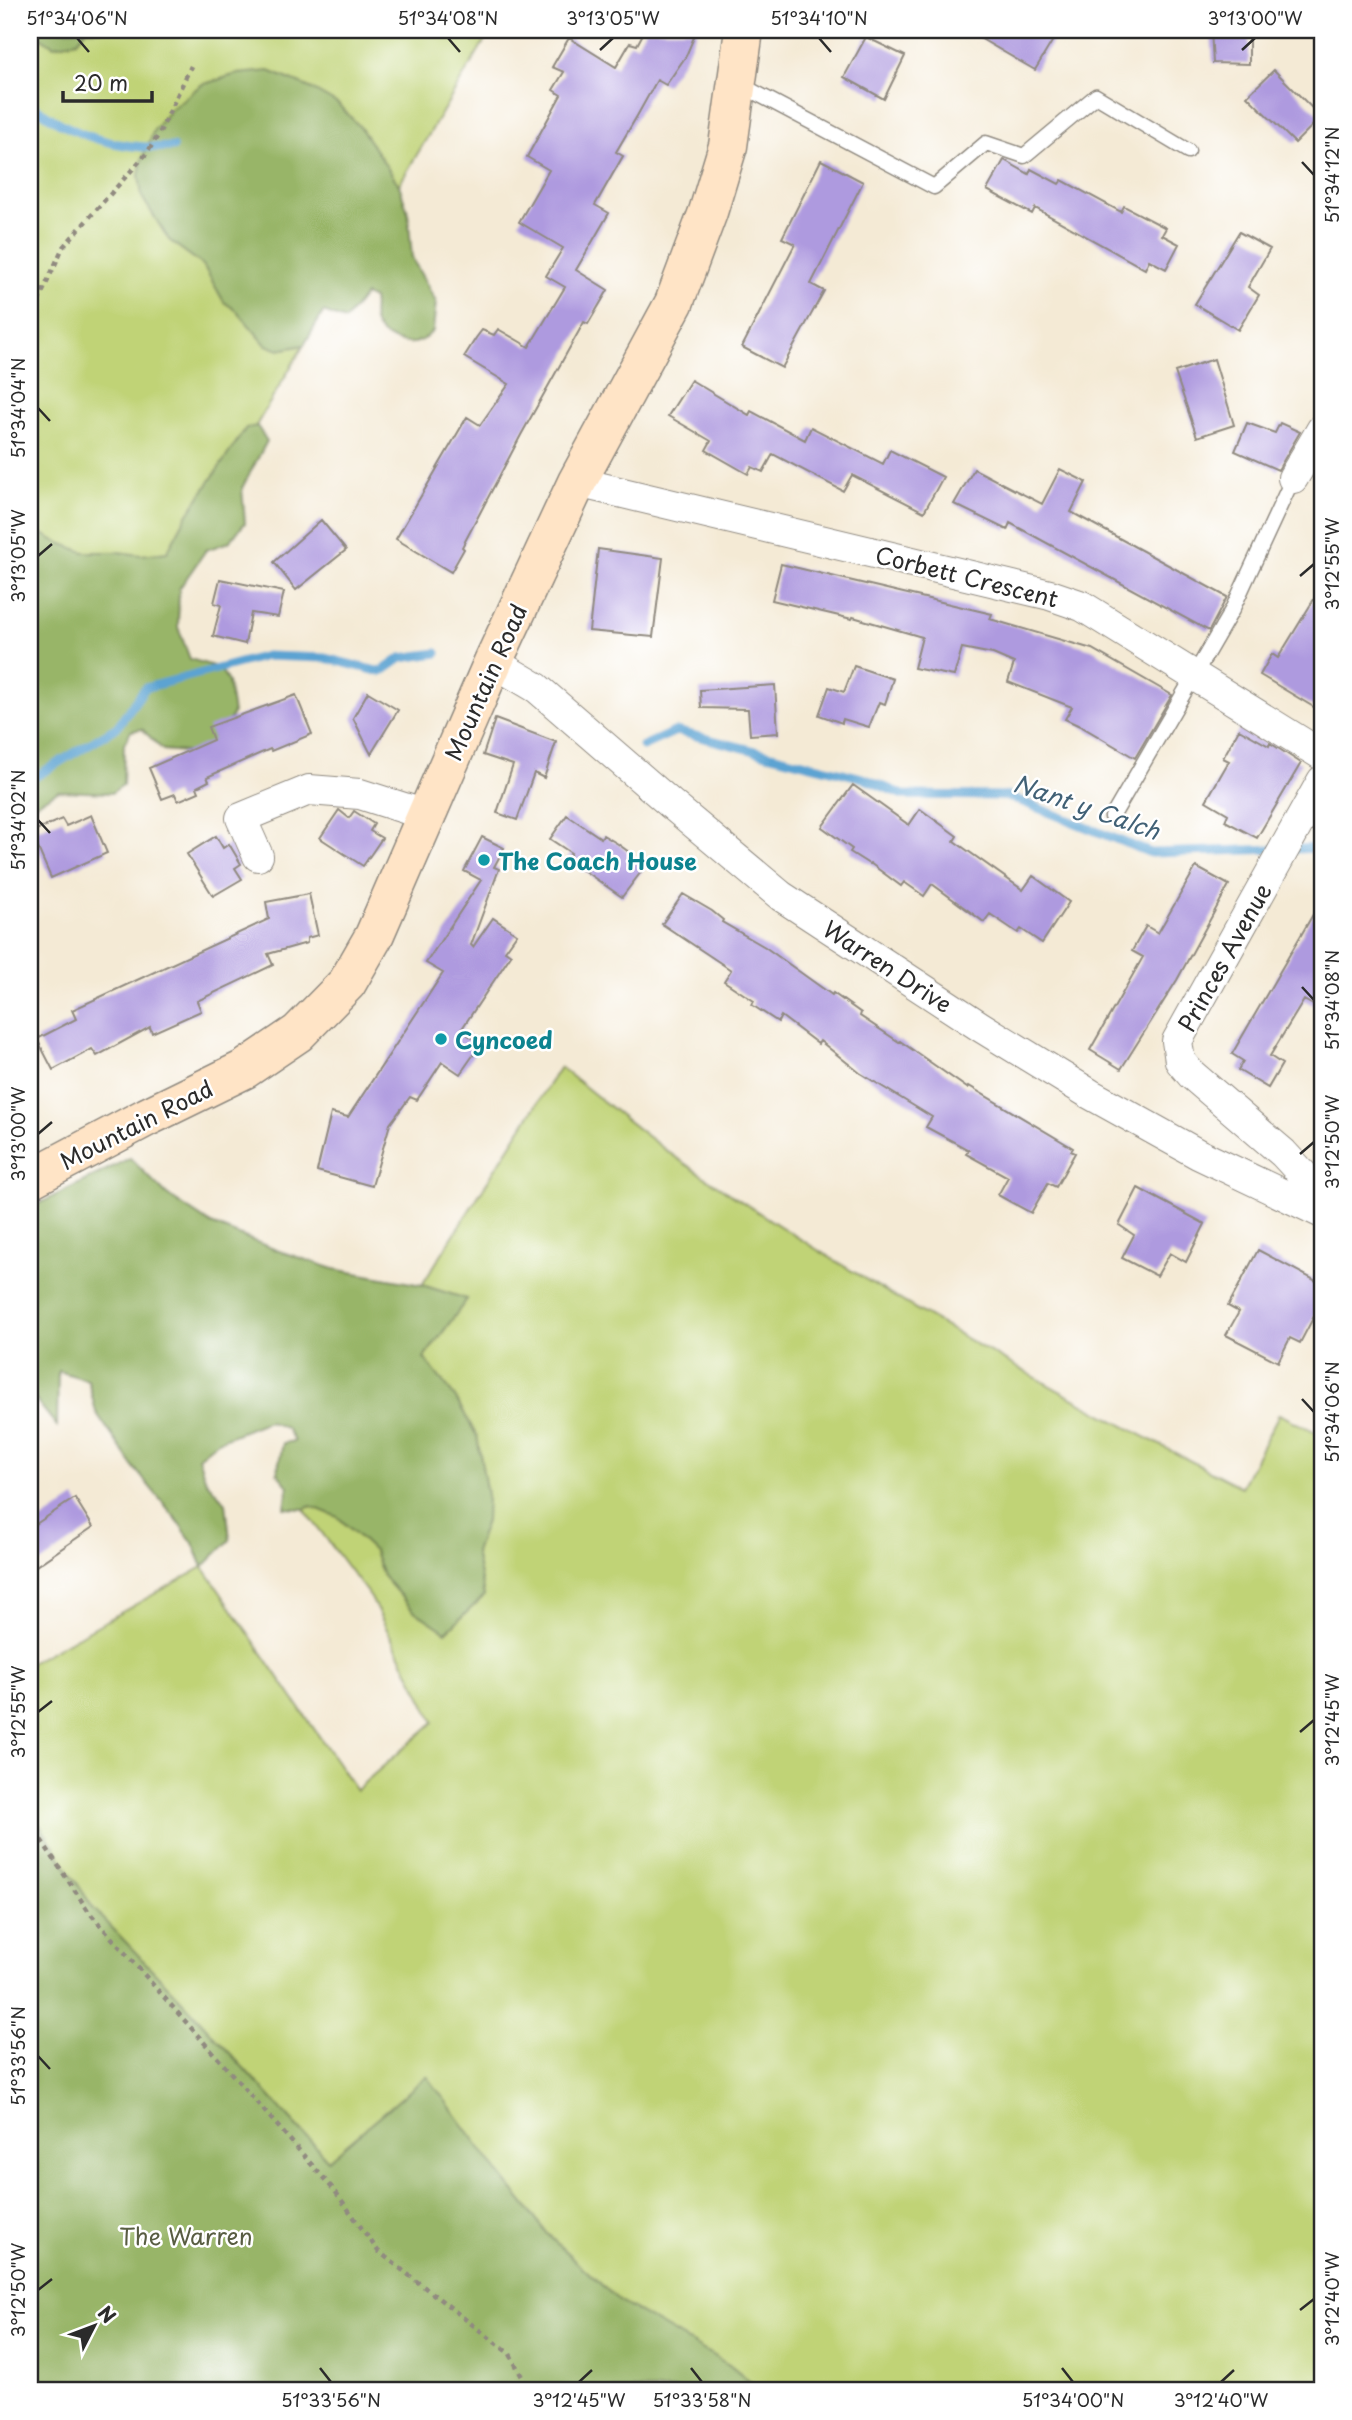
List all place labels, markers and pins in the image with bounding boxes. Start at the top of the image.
place label: The Coach House [498,843,697,878]
marker: The Coach House [476,852,492,868]
place label: Cyncoed [455,1022,553,1057]
marker: Cyncoed [433,1031,449,1047]

